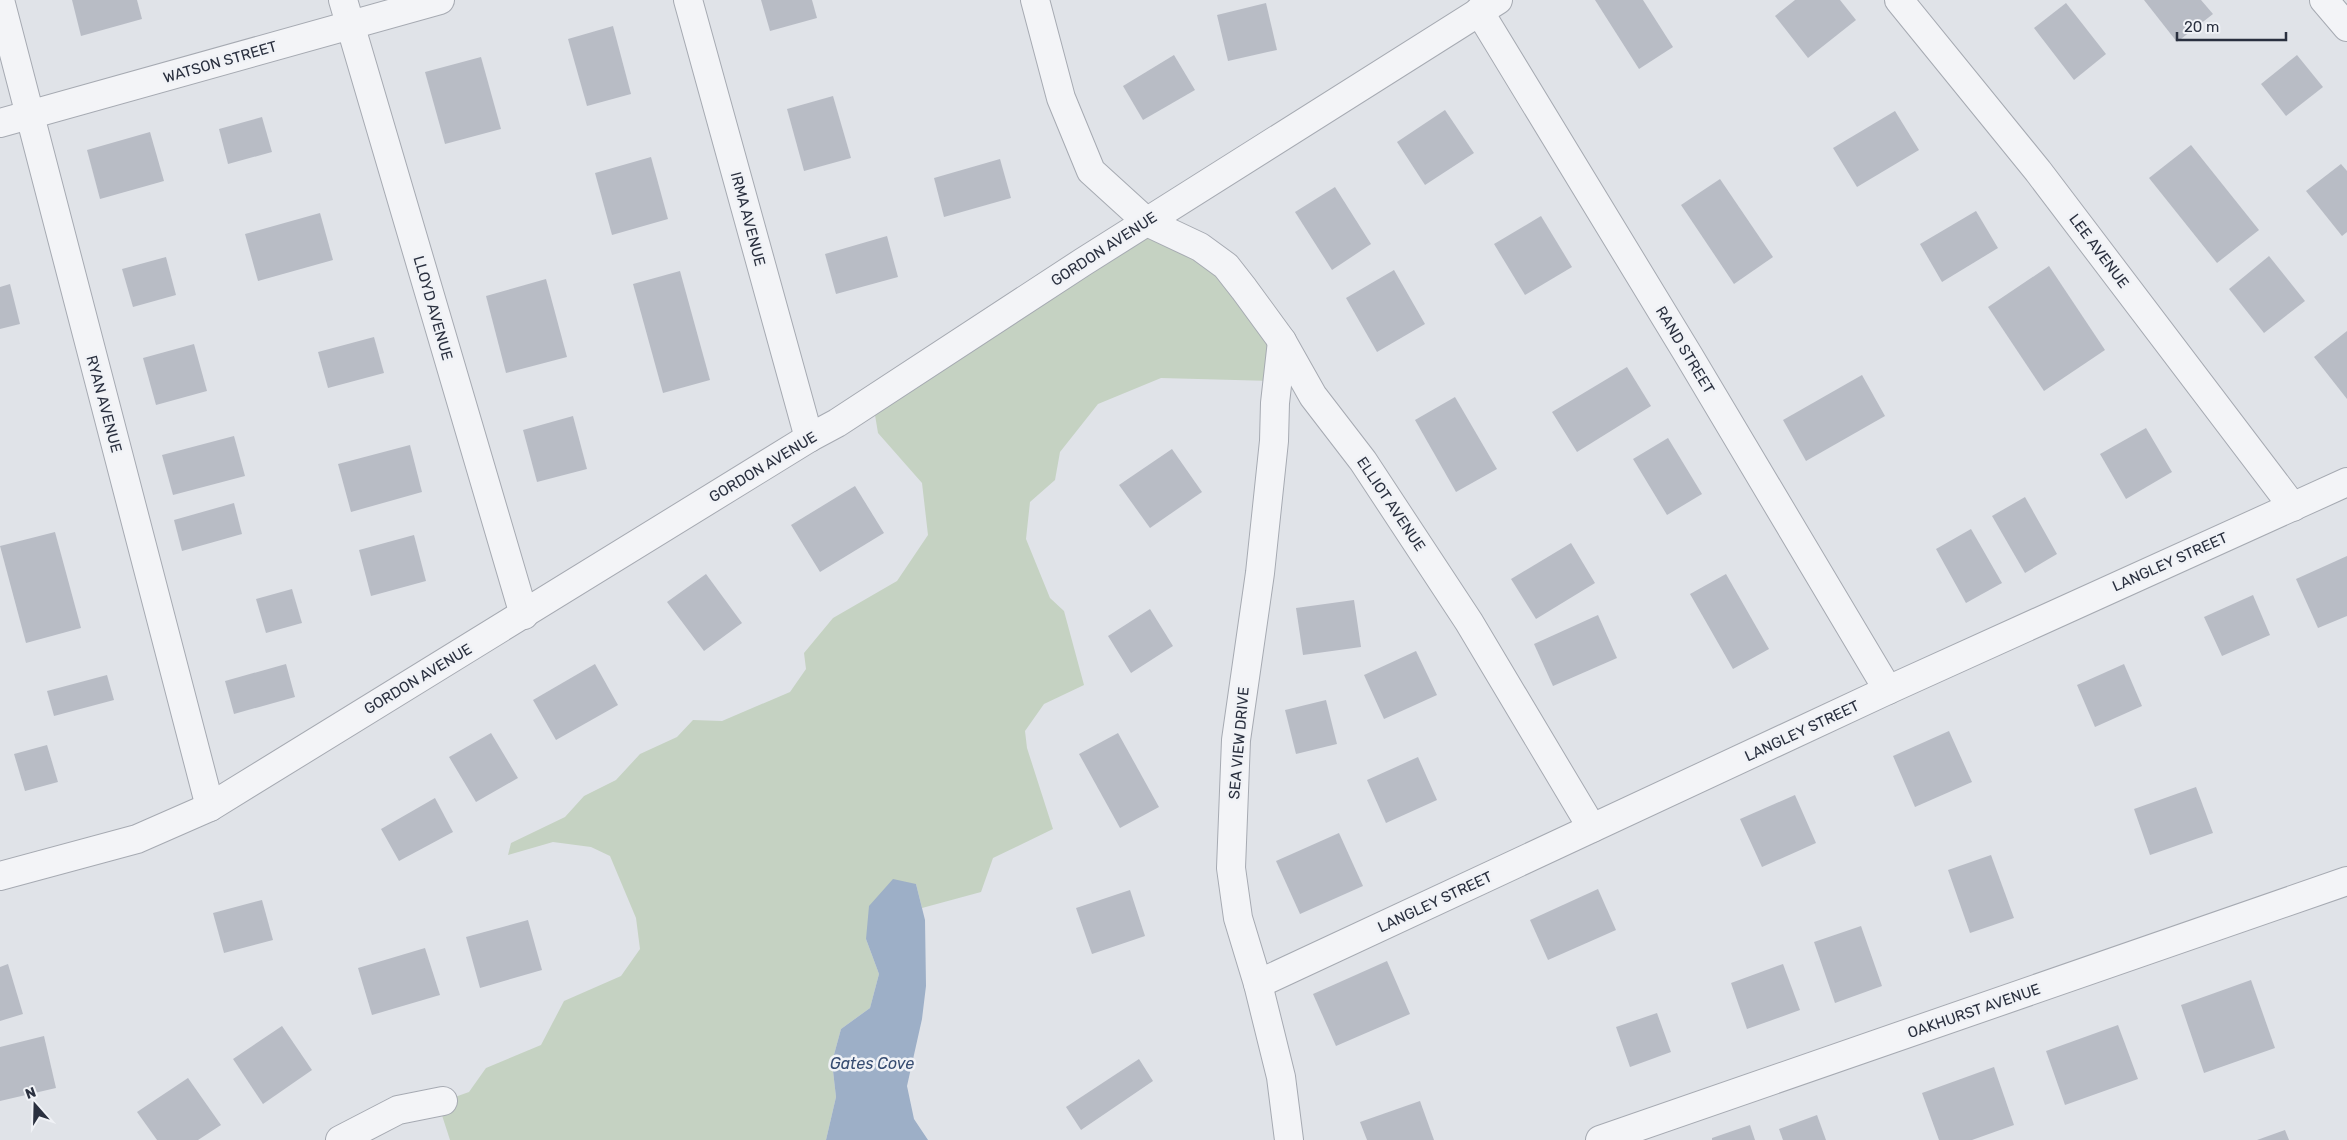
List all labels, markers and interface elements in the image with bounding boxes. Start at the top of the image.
scale bar [2177,10,2286,42]
text: 20 m [2184,18,2219,36]
street label: WATSON STREET [161,37,279,87]
street label: IRMA AVENUE [727,170,769,268]
street label: GORDON AVENUE [1048,208,1160,290]
street label: LEE AVENUE [2065,210,2133,292]
street label: LLOYD AVENUE [409,254,457,362]
street label: RAND STREET [1652,303,1718,397]
street label: RYAN AVENUE [82,353,126,455]
street label: GORDON AVENUE [706,428,820,506]
street label: ELLIOT AVENUE [1353,453,1429,555]
street label: LANGLEY STREET [2110,528,2231,595]
street label: GORDON AVENUE [361,640,475,718]
street label: SEA VIEW DRIVE [1225,686,1253,800]
street label: LANGLEY STREET [1742,696,1862,765]
street label: LANGLEY STREET [1375,867,1495,936]
street label: OAKHURST AVENUE [1905,980,2043,1042]
water label: Gates Cove [830,1054,914,1073]
north arrow [10,1080,60,1130]
text: N [23,1084,38,1103]

